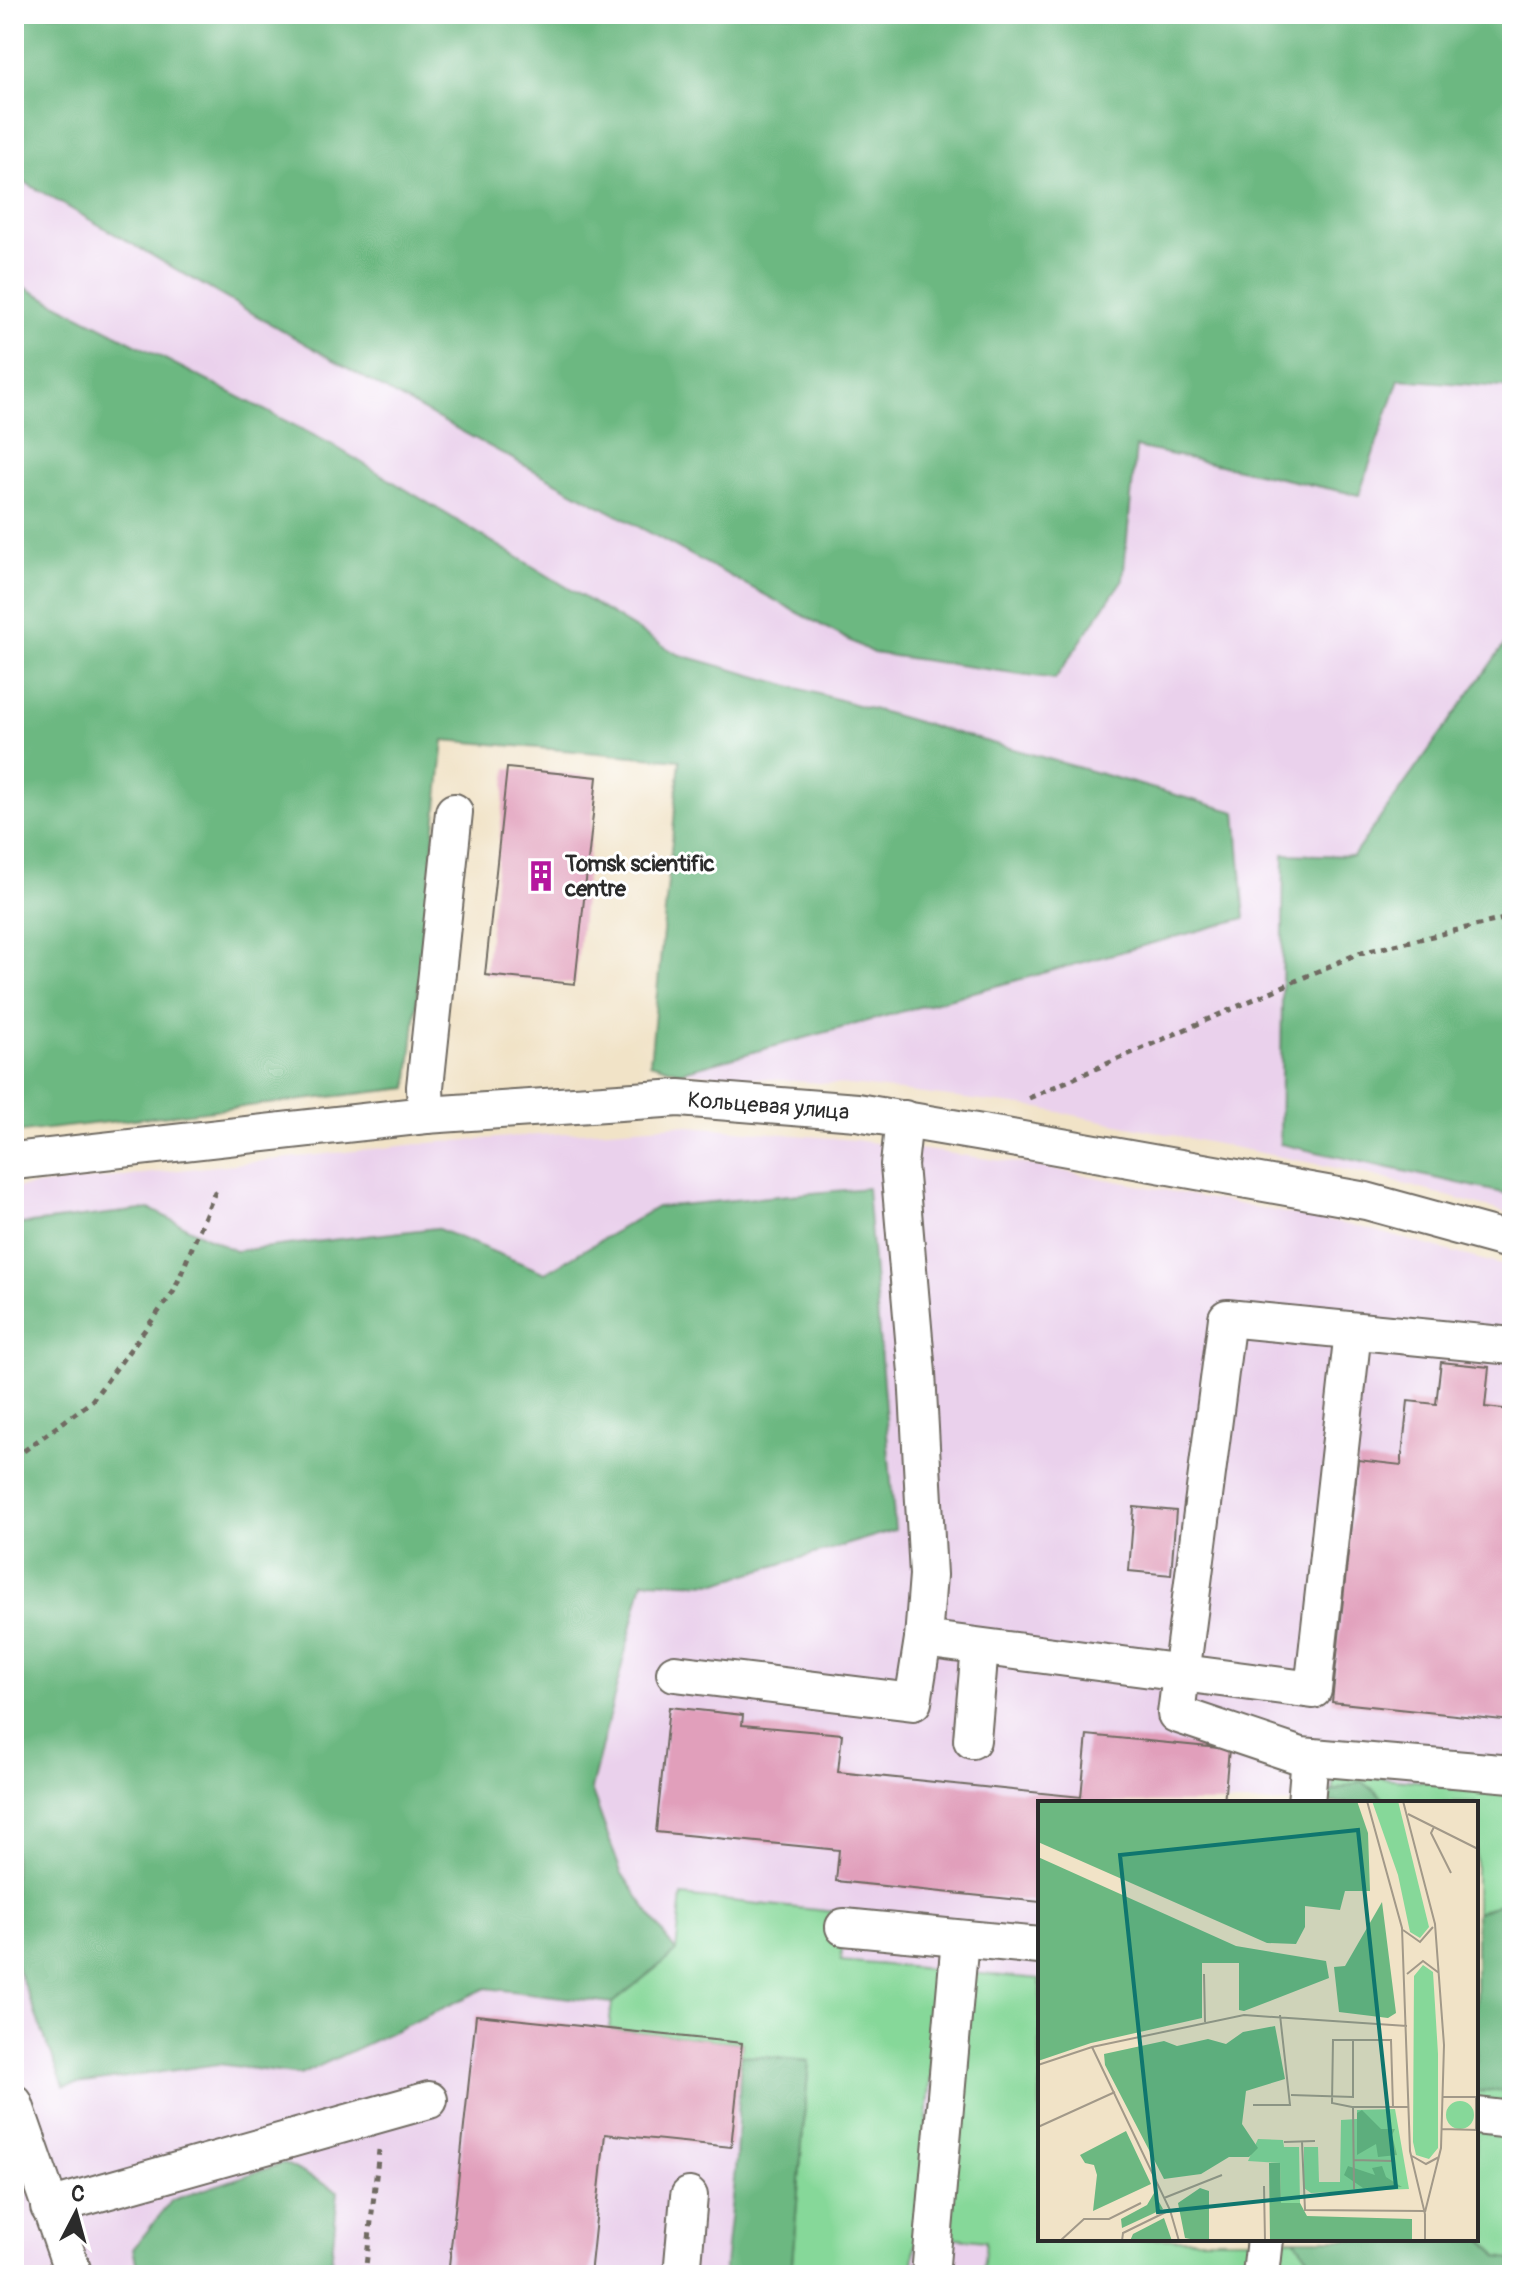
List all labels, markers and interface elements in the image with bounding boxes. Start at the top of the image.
place label: Tomsk scientific centre [564,850,715,903]
building icon: Tomsk scientific centre [524,859,558,893]
street label: Кольцевая улица [687,1086,850,1126]
inset map [1038,1801,1478,2241]
north arrow [36,2173,116,2253]
text: С [70,2179,87,2209]

